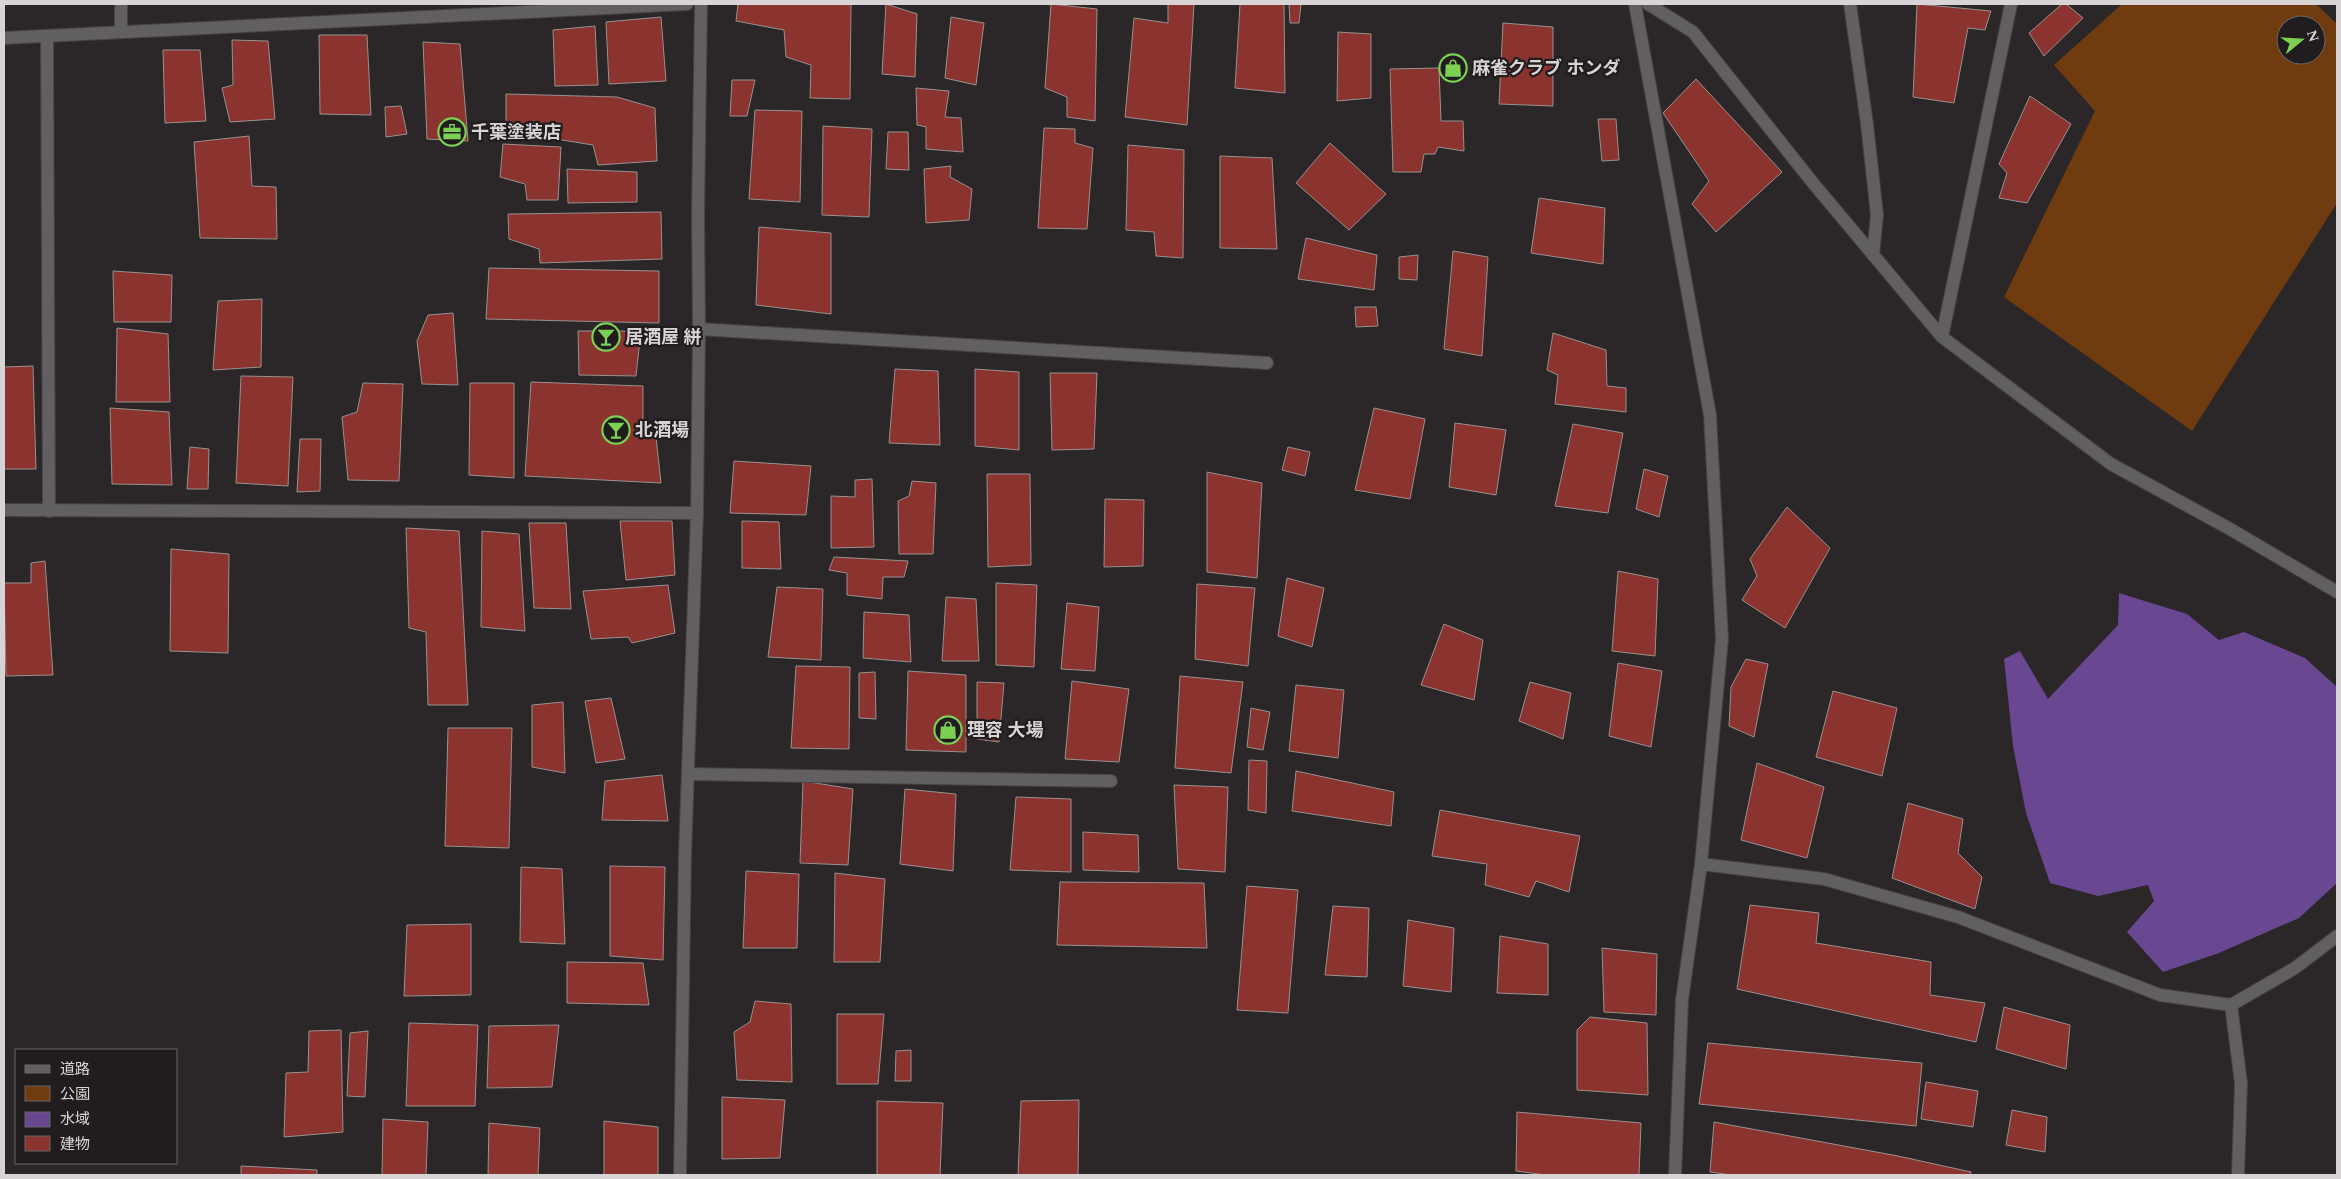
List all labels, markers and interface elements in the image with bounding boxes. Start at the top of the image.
north arrow [2276,15,2326,65]
text: N [2301,27,2325,45]
shop icon: 麻雀クラブ ホンダ [1438,53,1468,83]
place label: 麻雀クラブ ホンダ [1472,55,1621,82]
office icon: 千葉塗装店 [437,117,467,147]
place label: 千葉塗装店 [471,119,561,146]
bar icon: 居酒屋 絣 [591,322,621,352]
place label: 居酒屋 絣 [625,324,702,351]
bar icon: 北酒場 [601,415,631,445]
place label: 北酒場 [635,417,689,444]
shop icon: 理容 大場 [933,715,963,745]
place label: 理容 大場 [967,717,1044,744]
legend [15,1049,178,1164]
text: 道路 [60,1058,90,1081]
text: 公園 [60,1083,90,1106]
text: 水域 [60,1108,90,1131]
text: 建物 [60,1133,90,1156]

